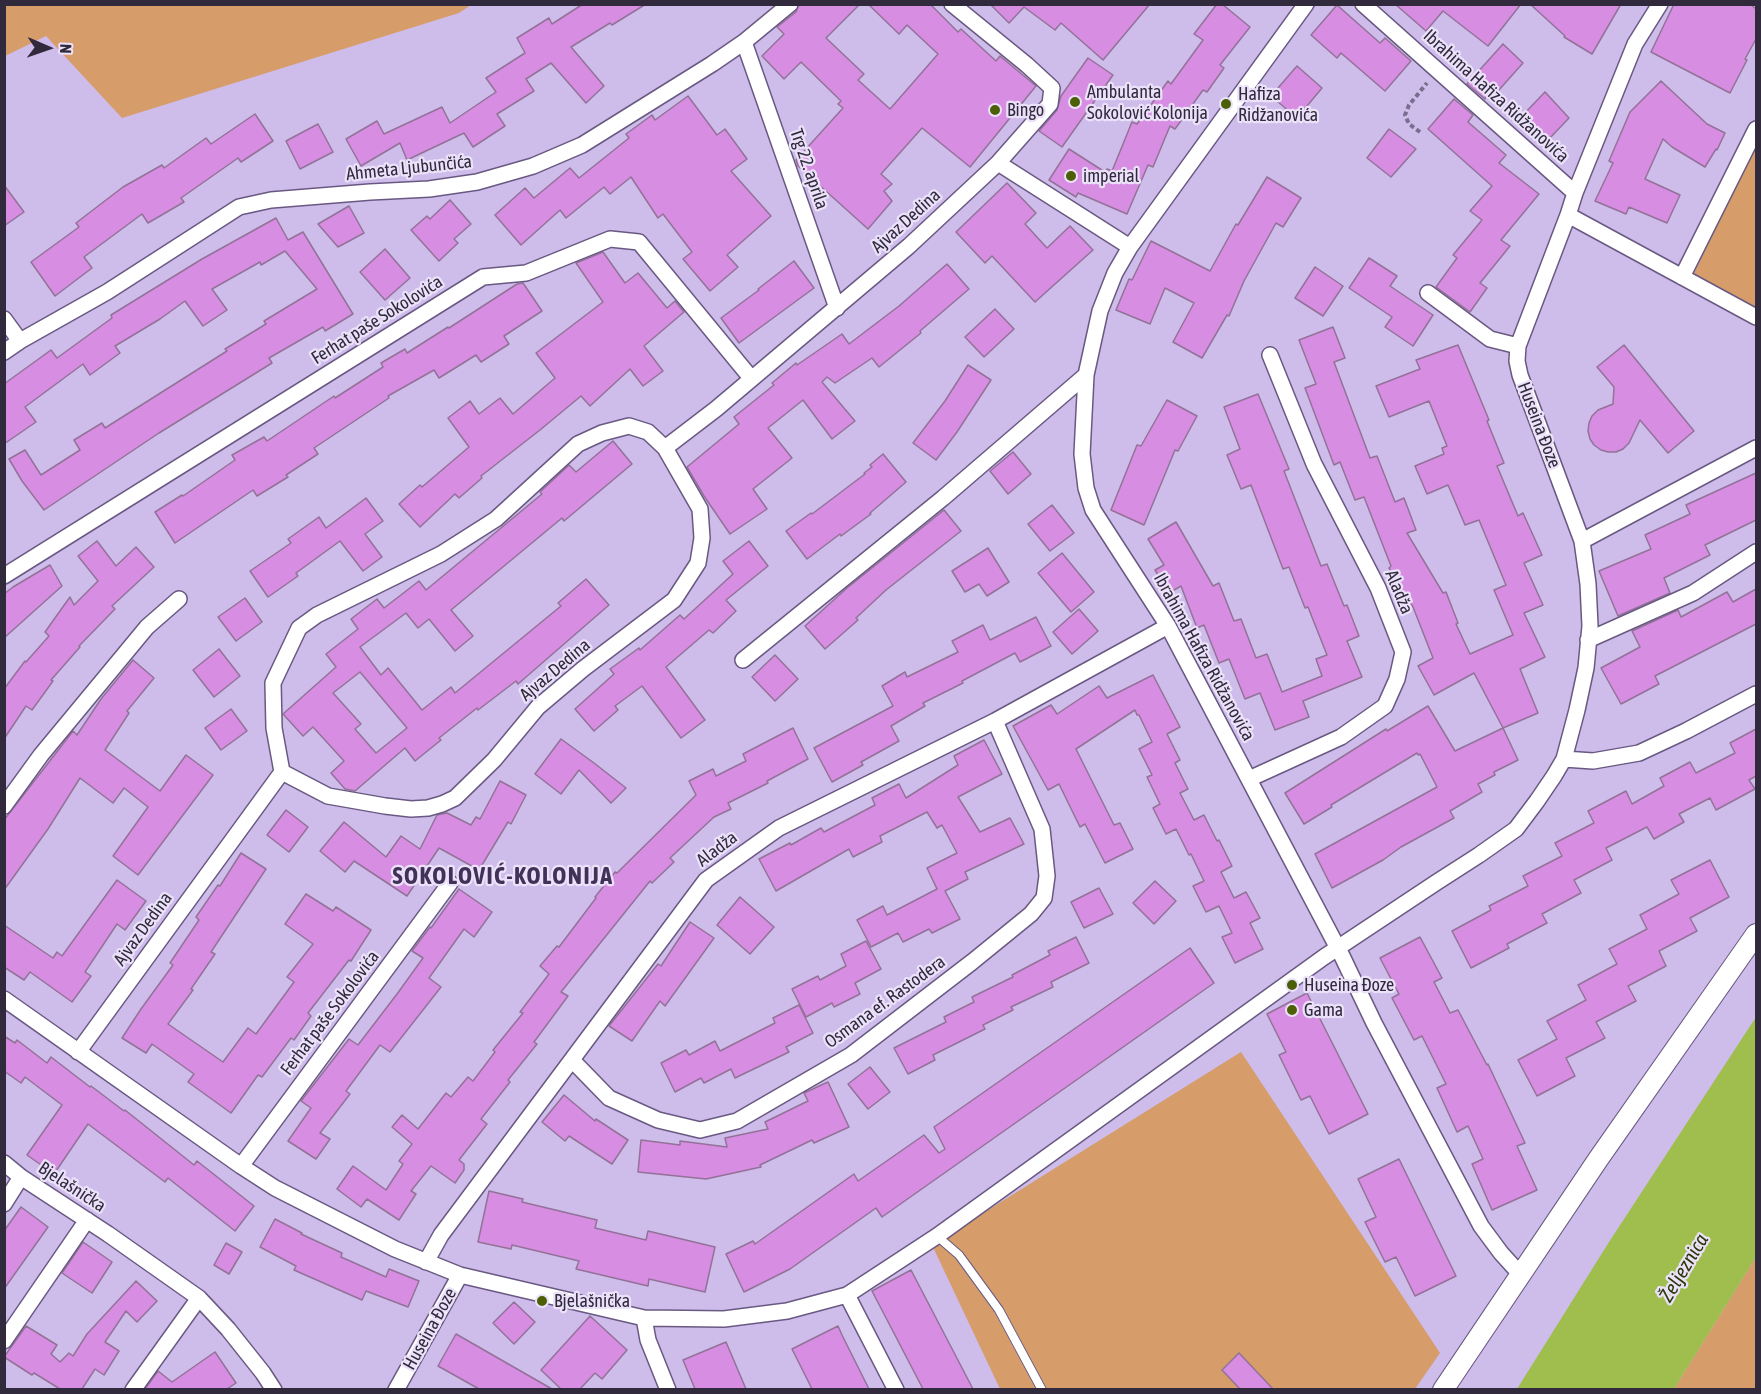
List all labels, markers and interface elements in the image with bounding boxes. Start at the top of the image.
north arrow [18,18,78,78]
street label: Ibrahima Hafiza Ridžanovića [1419,25,1573,167]
text: N [57,44,75,54]
place label: Ambulanta Sokolović Kolonija [1087,81,1208,124]
place label: Hafiza Ridžanovića [1238,83,1318,125]
marker: Ambulanta Sokolović Kolonija [1068,95,1082,109]
marker: Hafiza Ridžanovića [1219,97,1233,111]
place label: Bingo [1007,99,1044,121]
marker: Bingo [988,103,1002,117]
street label: Trg 22. aprila [785,126,833,212]
street label: Ahmeta Ljubunčića [345,151,473,185]
place label: imperial [1083,165,1139,187]
marker: imperial [1064,169,1078,183]
street label: Ajvaz Dedina [867,184,945,258]
street label: Ferhat paše Sokolovića [307,271,447,369]
street label: Huseina Đoze [1513,379,1565,471]
street label: Aladža [1380,567,1418,617]
street label: Ibrahima Hafiza Ridžanovića [1149,569,1259,745]
street label: Ajvaz Dedina [515,634,595,706]
street label: Aladža [692,827,742,871]
district label: SOKOLOVIĆ-KOLONIJA [392,862,614,890]
street label: Ajvaz Dedina [109,888,177,970]
street label: Ferhat paše Sokolovića [276,946,384,1080]
street label: Osmana ef. Rastodera [820,951,950,1053]
place label: Huseina Đoze [1304,974,1394,996]
marker: Huseina Đoze [1285,978,1299,992]
place label: Gama [1304,999,1343,1021]
marker: Gama [1285,1003,1299,1017]
street label: Bjelašnička [34,1157,110,1217]
water label: Željeznica [1654,1230,1714,1306]
street label: Huseina Đoze [399,1284,461,1374]
place label: Bjelašnička [554,1290,630,1312]
marker: Bjelašnička [535,1294,549,1308]

